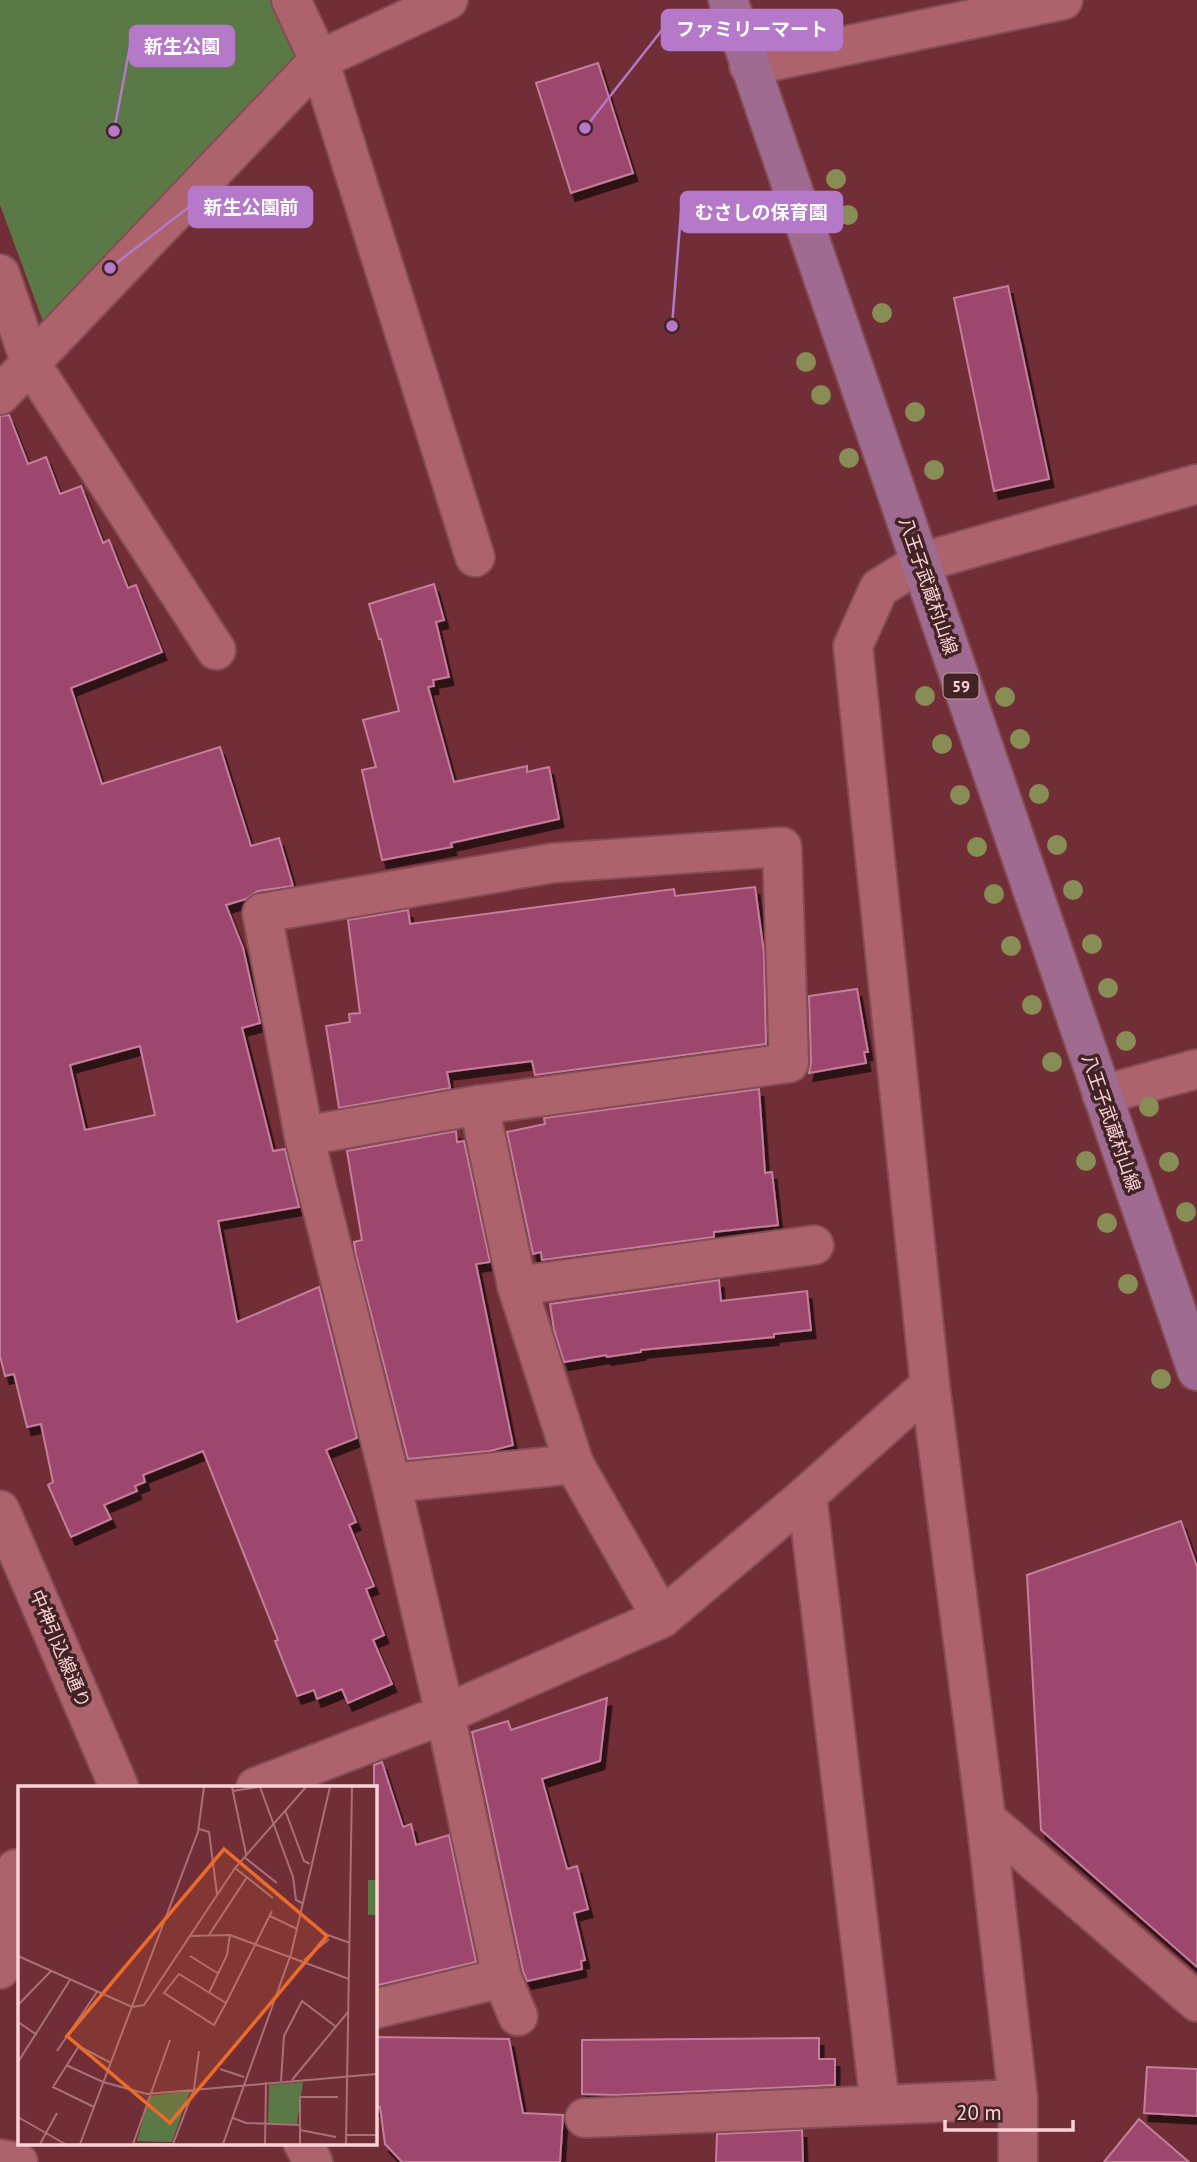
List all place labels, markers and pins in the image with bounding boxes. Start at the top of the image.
callout: ファミリーマート [662,10,842,50]
callout: 新生公園 [130,26,234,66]
callout: 新生公園前 [189,187,312,227]
callout: むさしの保育園 [681,192,842,232]

